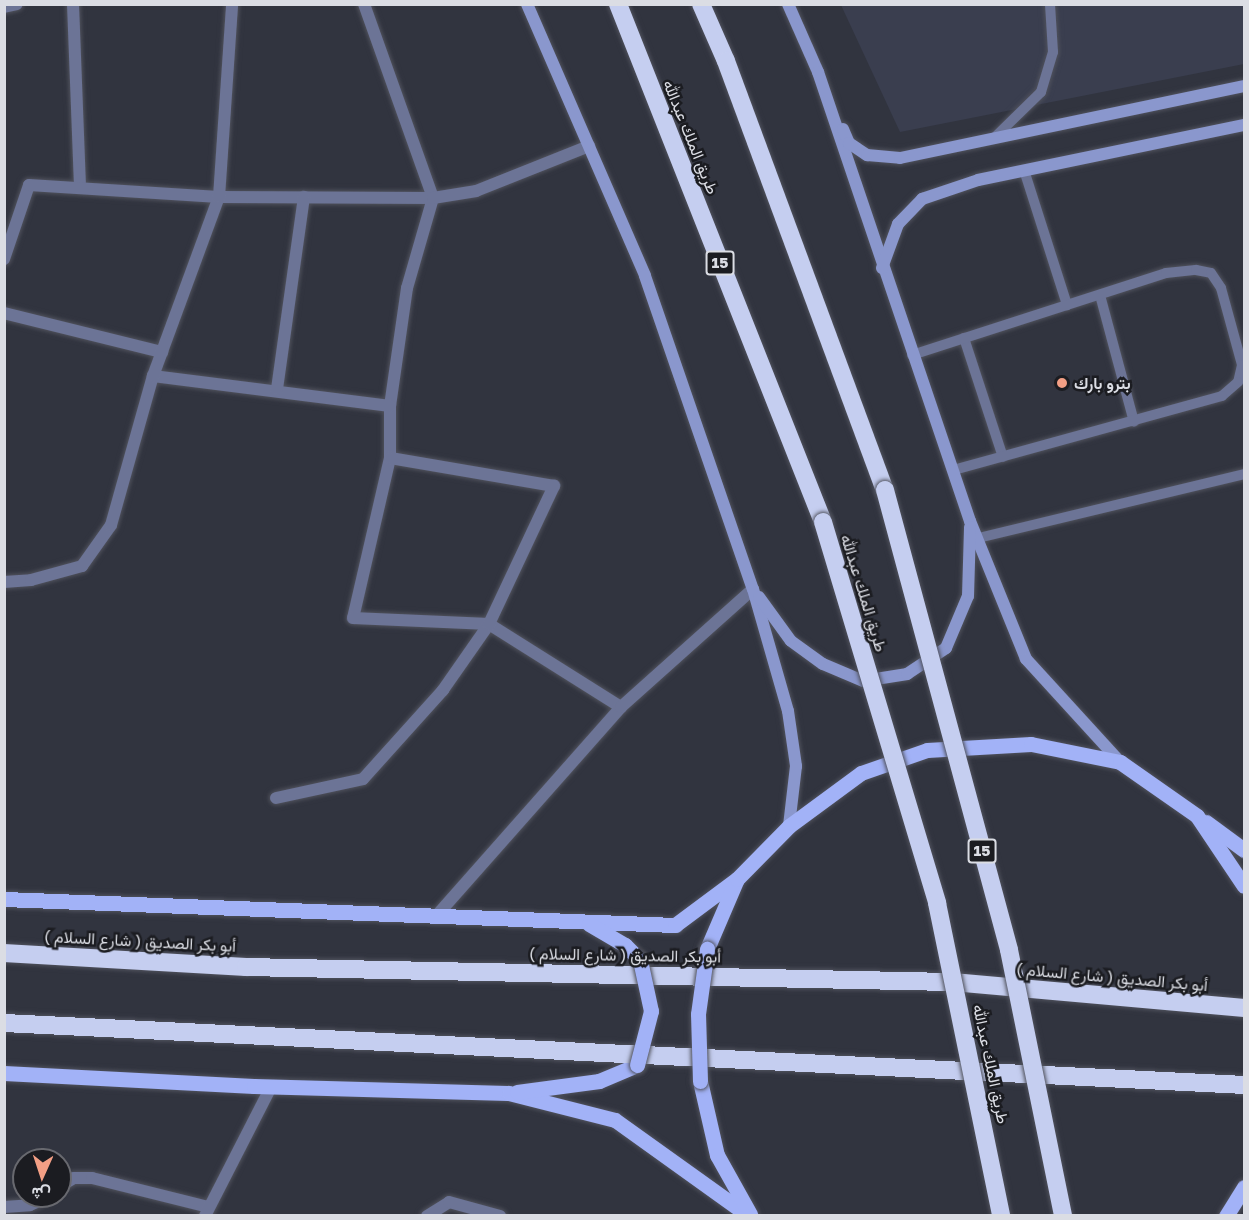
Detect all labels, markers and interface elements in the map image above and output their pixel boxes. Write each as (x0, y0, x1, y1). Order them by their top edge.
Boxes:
street label: طريق الملك عبدالله (659, 77, 723, 197)
road number: 15 (705, 251, 735, 275)
place label: بترو بارك (1074, 373, 1131, 393)
marker: بترو بارك (1055, 376, 1069, 390)
street label: طريق الملك عبدالله (837, 532, 891, 654)
road number: 15 (967, 839, 997, 863)
street label: ( شارع السلام ) أبو بكر الصديق (44, 926, 236, 956)
street label: ( شارع السلام ) أبو بكر الصديق (529, 944, 721, 966)
street label: ( شارع السلام ) أبو بكر الصديق (1016, 959, 1208, 995)
street label: طريق الملك عبدالله (969, 1003, 1013, 1125)
north arrow (12, 1148, 72, 1208)
text: ش (31, 1183, 51, 1204)

